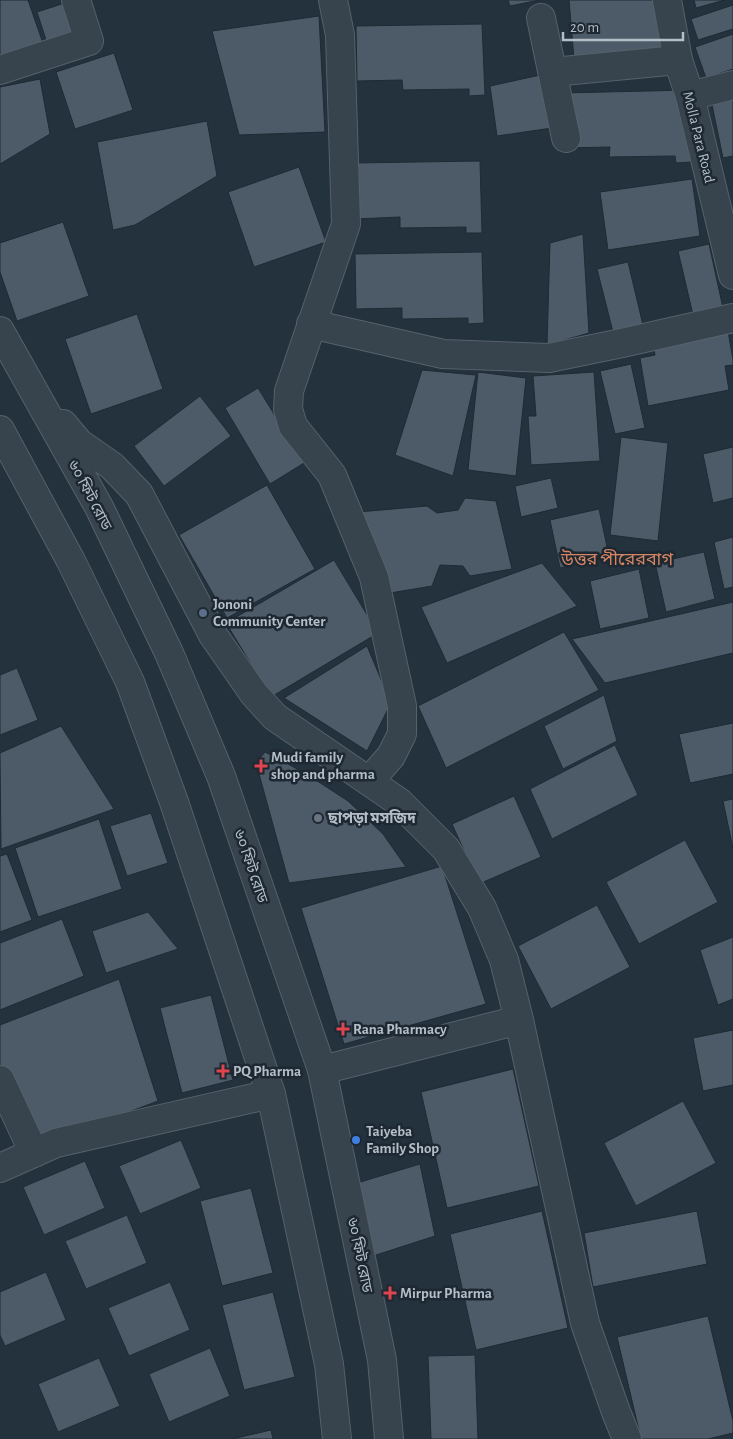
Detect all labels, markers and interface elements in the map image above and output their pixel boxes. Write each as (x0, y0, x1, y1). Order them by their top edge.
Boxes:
scale bar (563, 10, 683, 42)
text: 20 m (570, 20, 599, 35)
street label: Molla Para Road (680, 90, 717, 185)
street label: ৬০ ফিট রোড (65, 457, 115, 533)
district label: উত্তর পীরেরবাগ (560, 549, 673, 569)
place label: Jononi Community Center (213, 597, 326, 629)
marker: Jononi Community Center (197, 607, 209, 619)
place label: Mudi family shop and pharma (271, 750, 375, 782)
marker: Mudi family shop and pharma (255, 760, 267, 772)
place label: ছাপড়া মসজিদ (327, 809, 416, 826)
marker: ছাপড়া মসজিদ (312, 812, 324, 824)
street label: ৬০ ফিট রোড (231, 827, 271, 905)
place label: Rana Pharmacy (353, 1022, 447, 1037)
marker: Rana Pharmacy (337, 1023, 349, 1035)
place label: PQ Pharma (233, 1064, 301, 1079)
marker: PQ Pharma (217, 1065, 229, 1077)
place label: Taiyeba Family Shop (366, 1124, 439, 1156)
marker: Taiyeba Family Shop (350, 1134, 362, 1146)
street label: ৬০ ফিট রোড (344, 1216, 376, 1294)
place label: Mirpur Pharma (400, 1286, 492, 1301)
marker: Mirpur Pharma (384, 1287, 396, 1299)

